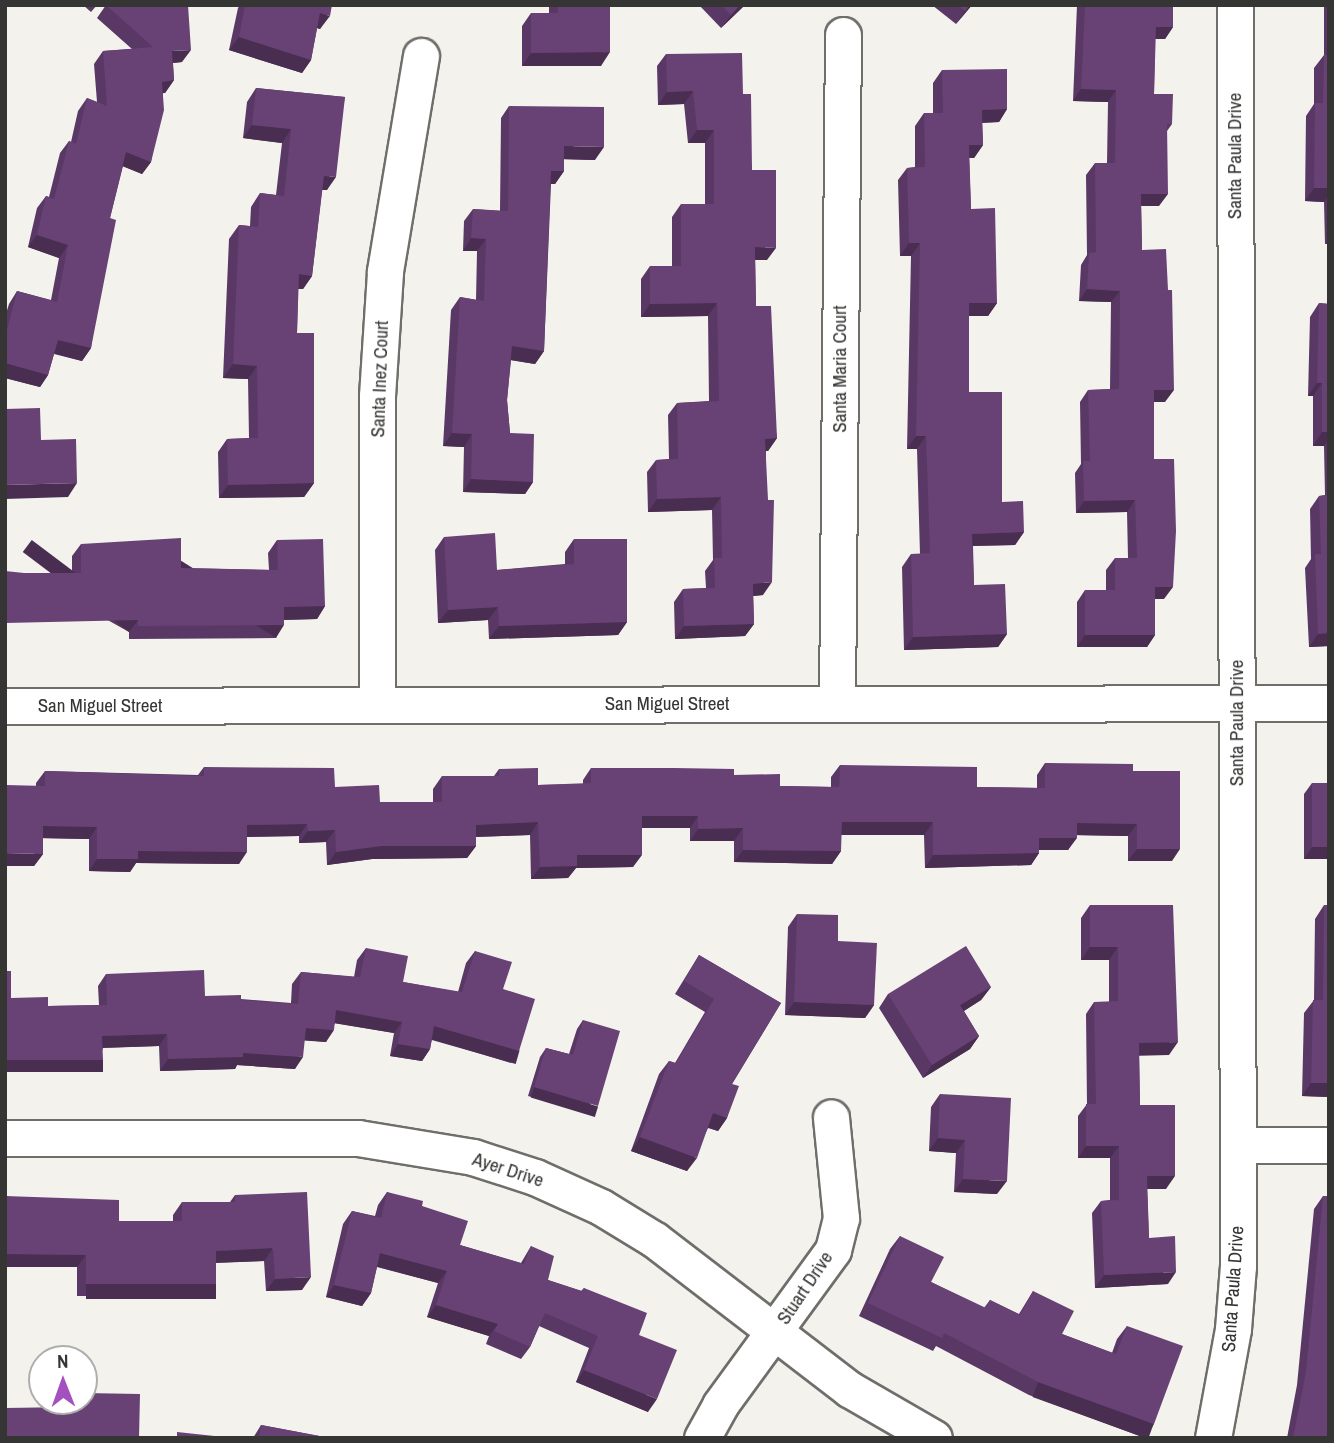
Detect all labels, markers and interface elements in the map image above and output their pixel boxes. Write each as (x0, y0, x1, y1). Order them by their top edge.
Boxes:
street label: Santa Paula Drive (1224, 93, 1246, 219)
street label: Santa Maria Court (829, 305, 851, 433)
street label: Santa Inez Court (367, 320, 393, 438)
street label: Santa Paula Drive (1226, 660, 1248, 786)
street label: San Miguel Street (605, 693, 729, 715)
street label: San Miguel Street (38, 695, 162, 717)
street label: Ayer Drive (470, 1148, 546, 1192)
street label: Santa Paula Drive (1217, 1225, 1249, 1353)
street label: Stuart Drive (772, 1247, 838, 1329)
north arrow (28, 1345, 98, 1415)
text: N (57, 1348, 69, 1374)

